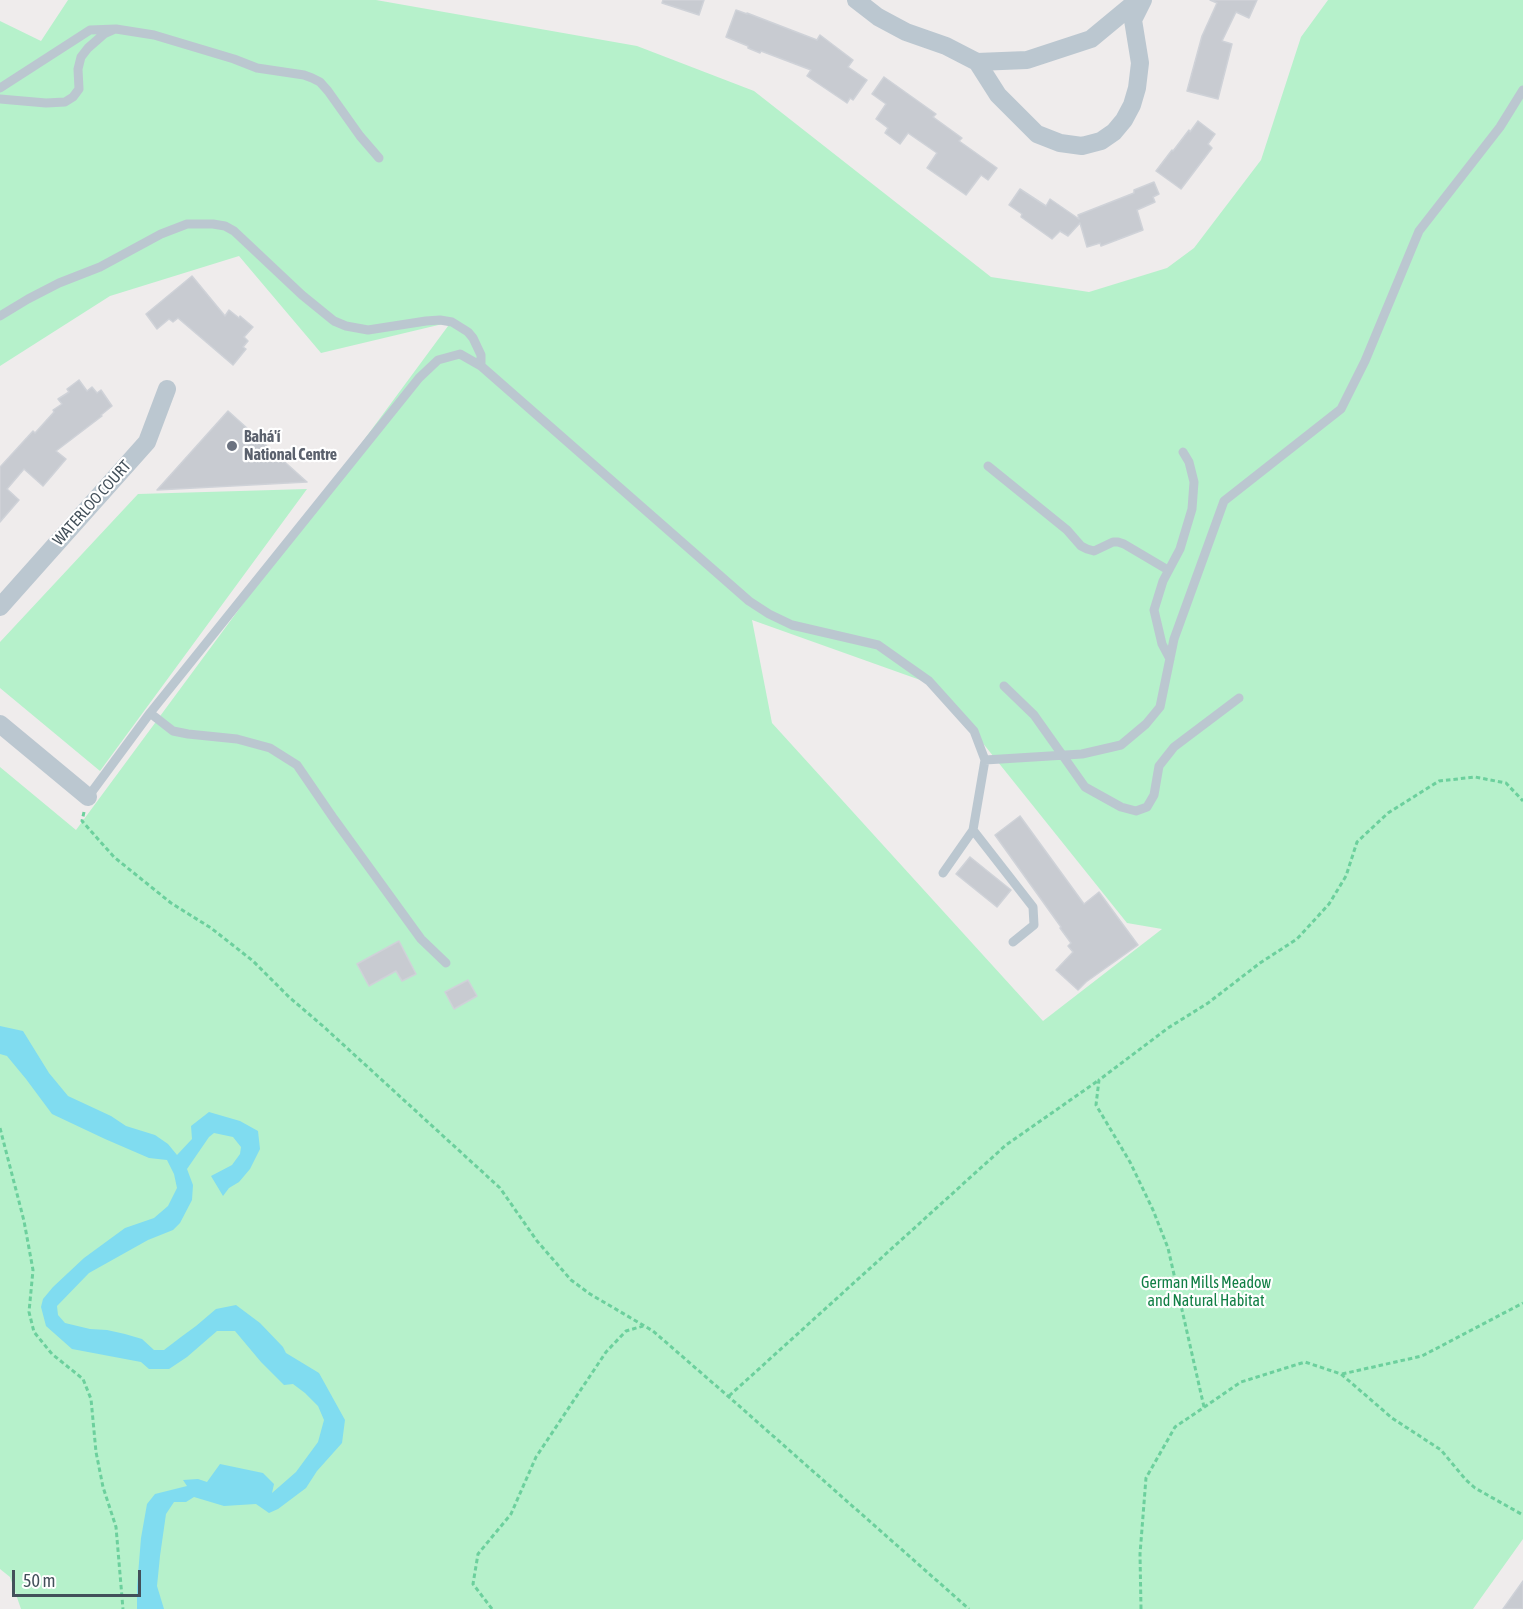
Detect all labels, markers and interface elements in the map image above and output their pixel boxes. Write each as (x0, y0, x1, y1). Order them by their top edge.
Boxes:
place label: Bahá'í National Centre (244, 427, 337, 465)
marker: Bahá'í National Centre (225, 439, 239, 453)
street label: WATERLOO COURT (49, 457, 135, 549)
park label: German Mills Meadow and Natural Habitat (1141, 1273, 1271, 1311)
scale bar (15, 1558, 144, 1596)
text: 50 m (23, 1570, 55, 1591)

